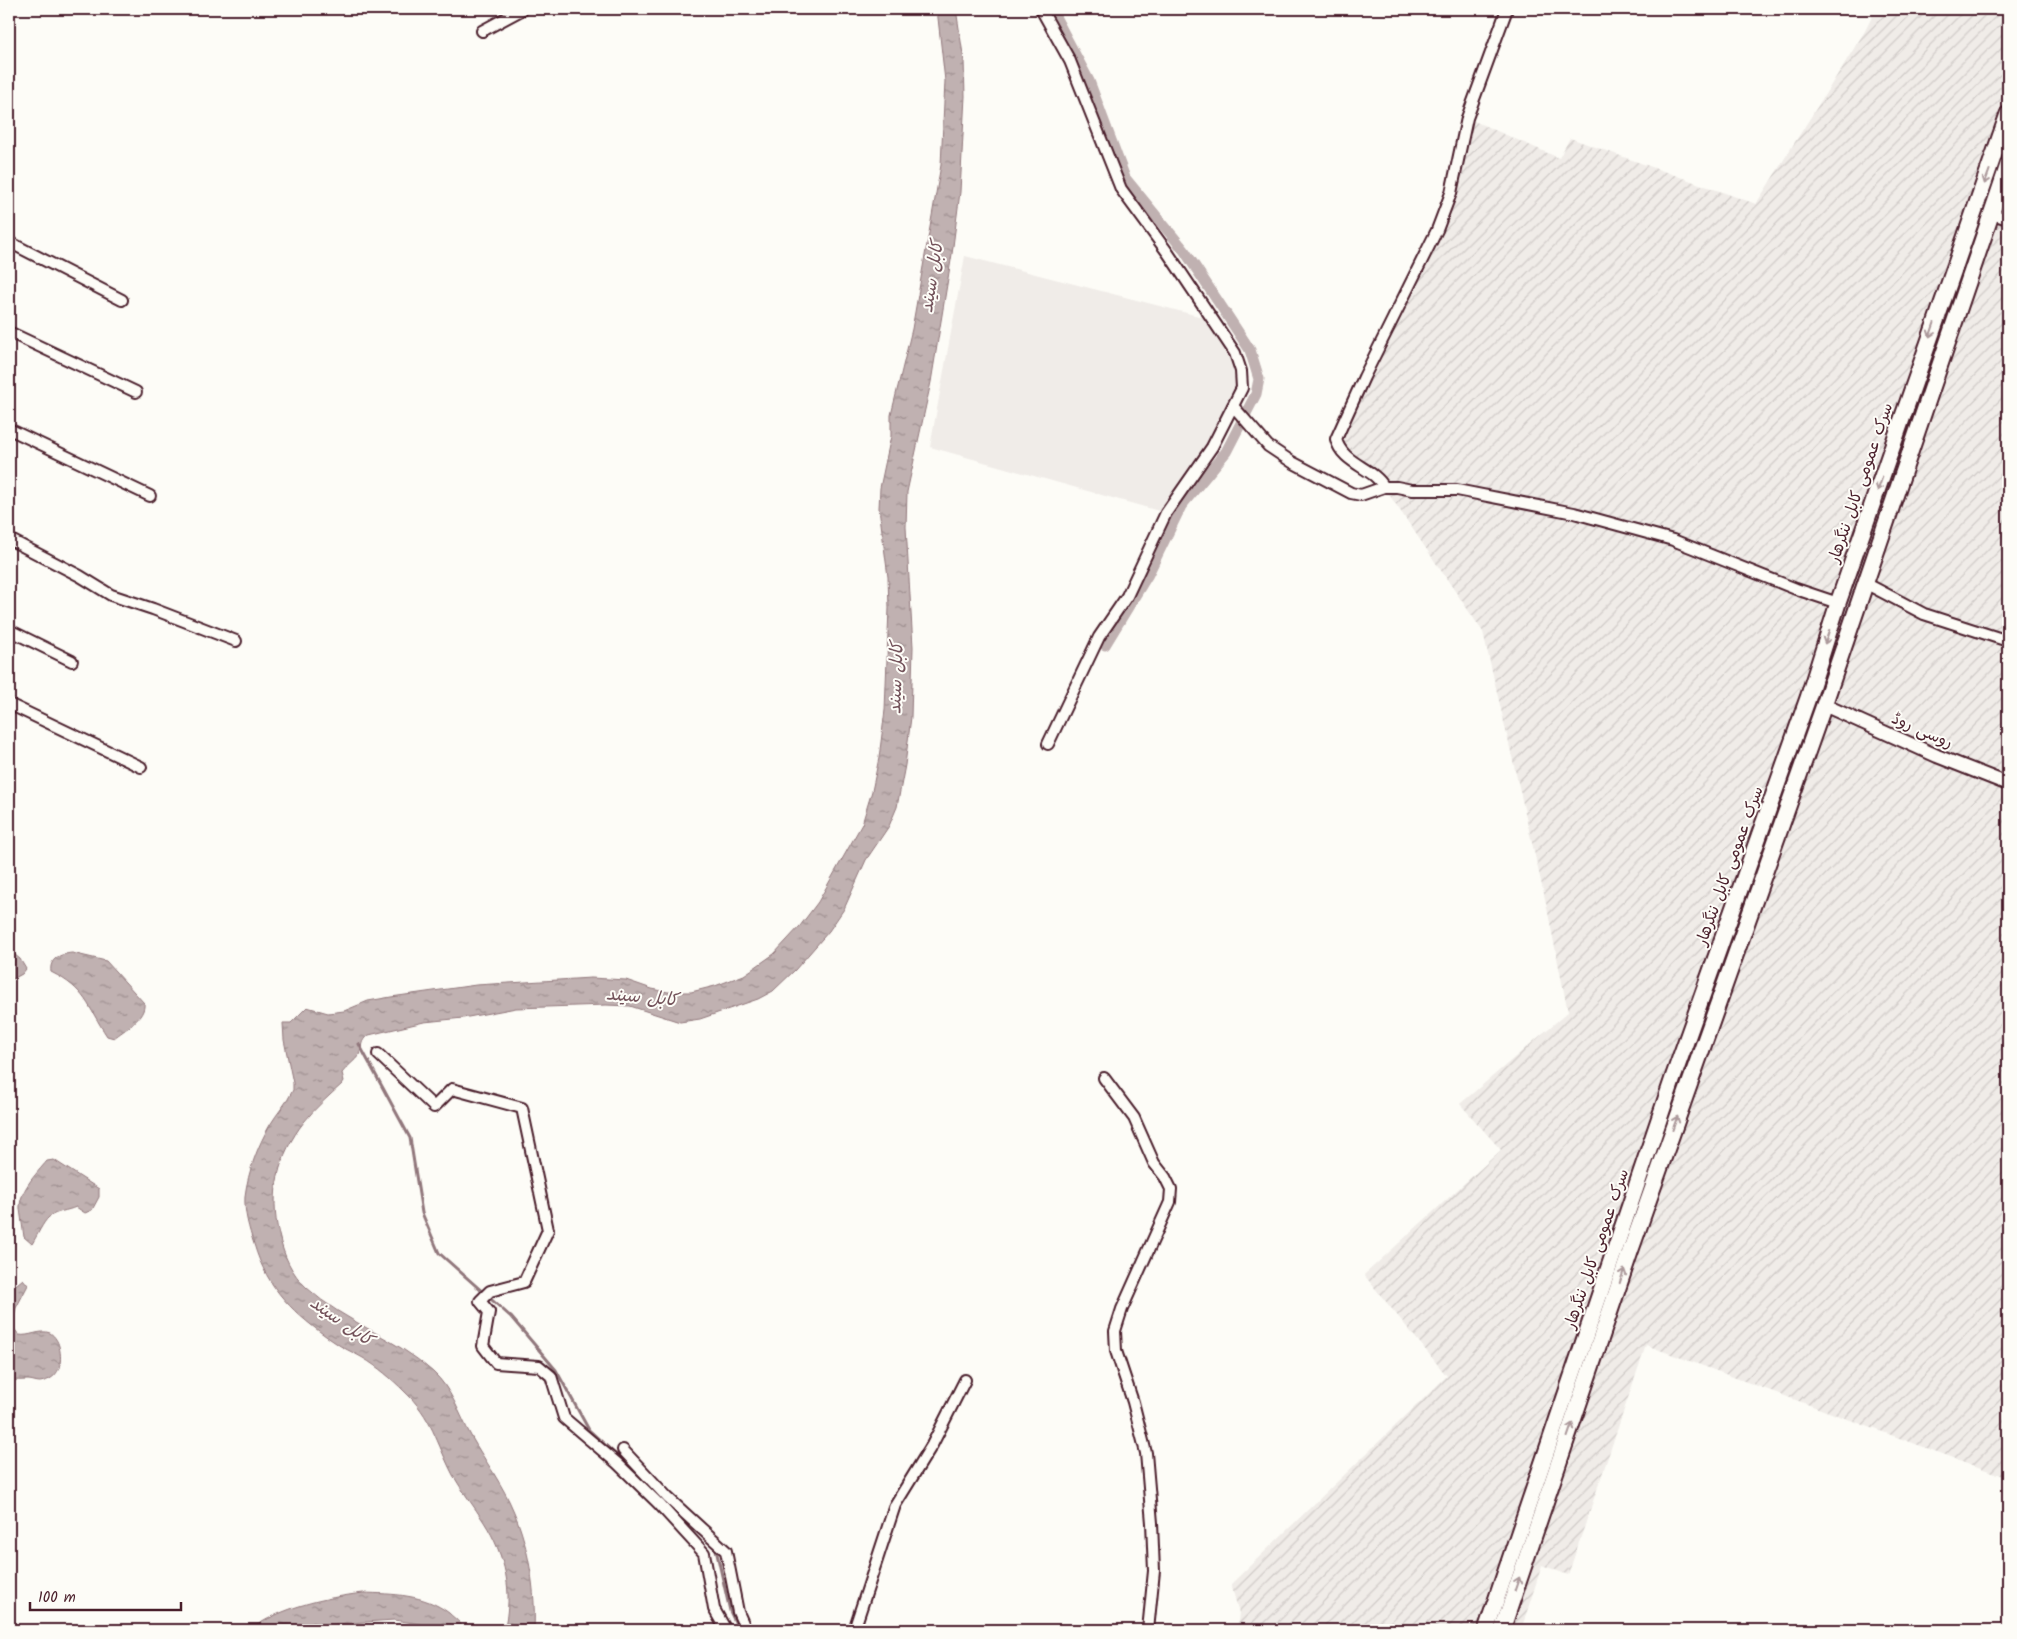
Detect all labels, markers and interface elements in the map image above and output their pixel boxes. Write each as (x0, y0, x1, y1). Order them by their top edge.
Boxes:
one-way arrow (1981, 168, 1991, 184)
water label: کابل سيند (913, 236, 953, 315)
one-way arrow (1927, 322, 1937, 338)
street label: سرک عمومی کابل ننگرهار (1822, 400, 1900, 567)
one-way arrow (1874, 475, 1884, 491)
one-way arrow (1822, 629, 1832, 645)
water label: کابل سيند (881, 638, 913, 714)
street label: روسی روڈ (1887, 706, 1957, 756)
street label: سرک عمومی کابل ننگرهار (1689, 783, 1770, 950)
water label: کابل سيند (605, 980, 682, 1016)
one-way arrow (1671, 1116, 1680, 1131)
street label: سرک عمومی کابل ننگرهار (1558, 1166, 1636, 1333)
one-way arrow (1617, 1269, 1627, 1285)
water label: کابل سيند (303, 1289, 381, 1356)
one-way arrow (1566, 1423, 1575, 1439)
one-way arrow (1513, 1576, 1523, 1592)
scale bar (30, 1579, 181, 1611)
text: 100 m (38, 1586, 76, 1610)

